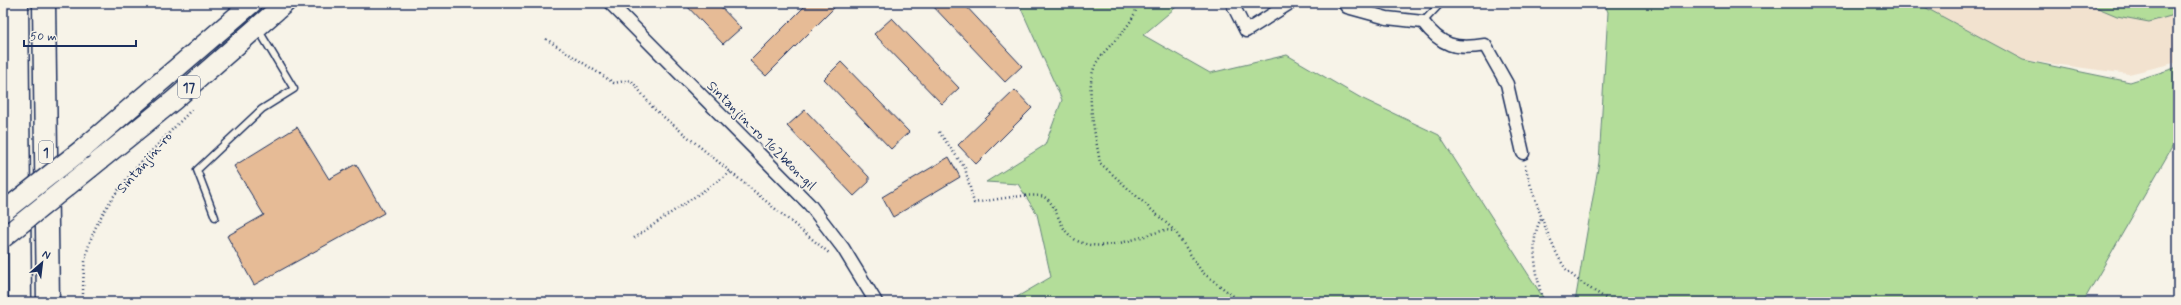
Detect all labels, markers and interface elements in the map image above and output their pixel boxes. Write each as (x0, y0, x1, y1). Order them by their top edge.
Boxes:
scale bar (24, 22, 136, 48)
text: 50 m (30, 29, 57, 45)
road number: 17 (178, 76, 200, 98)
street label: Sintanjin-ro 162beon-gil (703, 77, 820, 194)
street label: Sintanjin-ro (113, 128, 176, 197)
road number: 1 (39, 141, 53, 163)
north arrow (22, 243, 62, 283)
text: N (40, 247, 53, 263)

